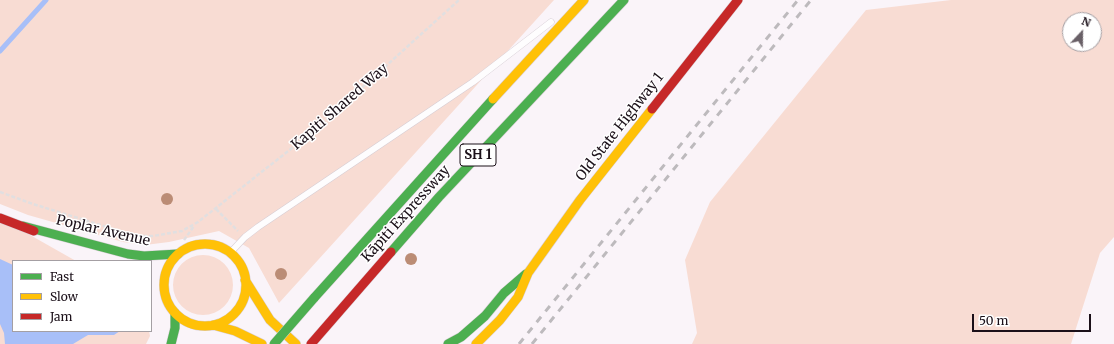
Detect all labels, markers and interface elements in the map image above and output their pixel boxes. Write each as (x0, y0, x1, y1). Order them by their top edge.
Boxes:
north arrow (1062, 12, 1102, 52)
text: N (1079, 14, 1093, 30)
street label: Kapiti Shared Way (288, 60, 392, 154)
street label: Old State Highway 1 (573, 70, 667, 184)
road number: SH 1 (460, 144, 496, 166)
street label: Kāpiti Expressway (358, 162, 454, 266)
street label: Poplar Avenue (54, 212, 152, 250)
legend (12, 260, 152, 332)
text: Fast (50, 269, 74, 284)
text: Slow (50, 289, 78, 304)
scale bar (974, 306, 1093, 332)
text: Jam (50, 309, 72, 324)
text: 50 m (979, 313, 1008, 328)

